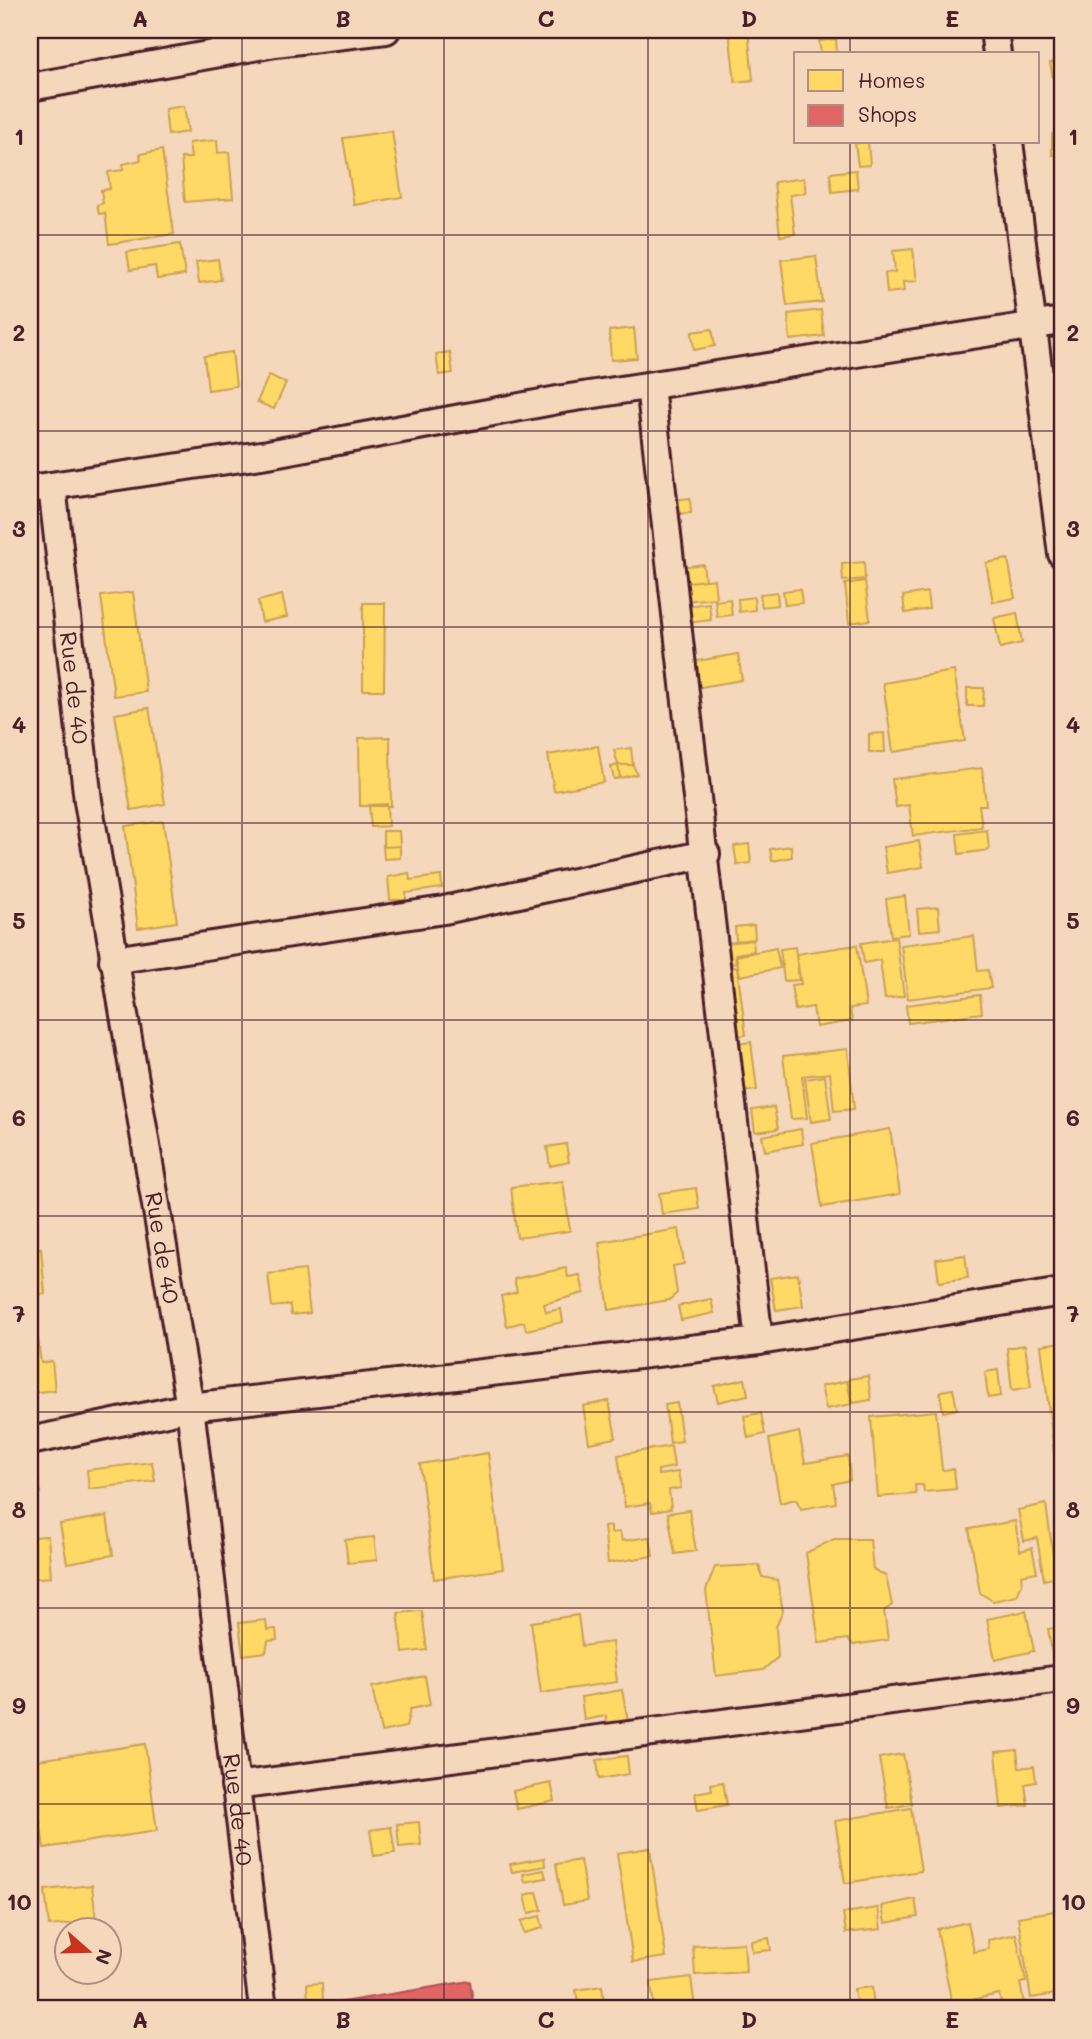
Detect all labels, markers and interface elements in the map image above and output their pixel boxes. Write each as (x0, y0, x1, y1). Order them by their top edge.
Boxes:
text: A (132, 3, 148, 33)
text: B (335, 3, 351, 33)
text: C (537, 3, 555, 33)
text: D (741, 3, 757, 33)
text: E (945, 3, 959, 33)
legend (794, 52, 1040, 144)
text: Homes (858, 66, 925, 93)
text: Shops (858, 100, 917, 127)
text: 1 (14, 121, 24, 151)
text: 1 (1068, 121, 1078, 151)
text: 2 (13, 317, 25, 347)
text: 2 (1067, 317, 1079, 347)
text: 3 (12, 513, 26, 543)
text: 3 (1066, 513, 1080, 543)
street label: Rue de 40 (54, 630, 96, 745)
text: 4 (12, 709, 26, 739)
text: 4 (1066, 709, 1080, 739)
text: 5 (12, 905, 26, 935)
text: 5 (1066, 905, 1080, 935)
text: 6 (12, 1102, 26, 1132)
text: 6 (1066, 1102, 1080, 1132)
street label: Rue de 40 (139, 1190, 187, 1306)
text: 7 (13, 1298, 26, 1328)
text: 7 (1067, 1298, 1080, 1328)
text: 8 (12, 1494, 26, 1524)
text: 8 (1066, 1494, 1080, 1524)
text: 9 (12, 1690, 26, 1720)
text: 9 (1066, 1690, 1080, 1720)
street label: Rue de 40 (217, 1752, 260, 1867)
text: 10 (7, 1886, 32, 1916)
text: 10 (1061, 1886, 1086, 1916)
north arrow (52, 1916, 122, 1986)
text: N (90, 1946, 119, 1968)
text: A (132, 2004, 148, 2034)
text: B (335, 2004, 351, 2034)
text: C (537, 2004, 555, 2034)
text: D (741, 2004, 757, 2034)
text: E (945, 2004, 959, 2034)

